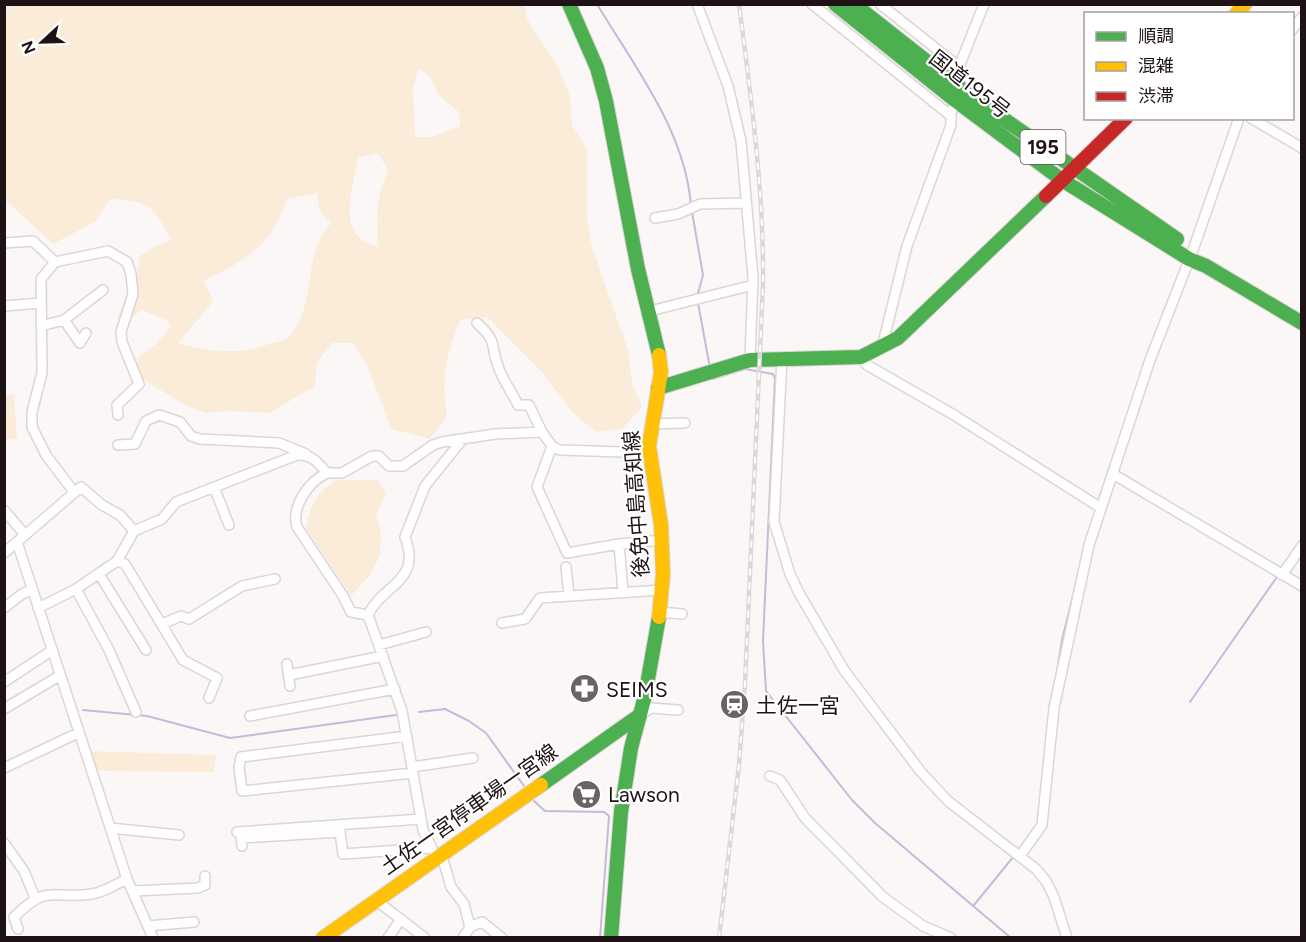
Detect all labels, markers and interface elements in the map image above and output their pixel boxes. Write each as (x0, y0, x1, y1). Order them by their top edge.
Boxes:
north arrow (12, 12, 72, 72)
legend (1084, 12, 1294, 120)
text: 順調 (1138, 25, 1174, 47)
text: N (17, 38, 40, 57)
street label: 国道195号 (925, 45, 1015, 123)
text: 混雑 (1138, 55, 1174, 77)
text: 渋滞 (1138, 85, 1174, 107)
road number: 195 (1020, 130, 1066, 164)
street label: 後免中島高知線 (618, 430, 654, 578)
pharmacy icon: SEIMS (569, 673, 601, 705)
place label: SEIMS (606, 677, 668, 702)
station icon: 土佐一宮 (719, 689, 751, 721)
place label: 土佐一宮 (756, 693, 840, 718)
street label: 土佐一宮停車場一宮線 (376, 739, 562, 879)
supermarket icon: Lawson (571, 778, 603, 810)
place label: Lawson (608, 782, 680, 807)

